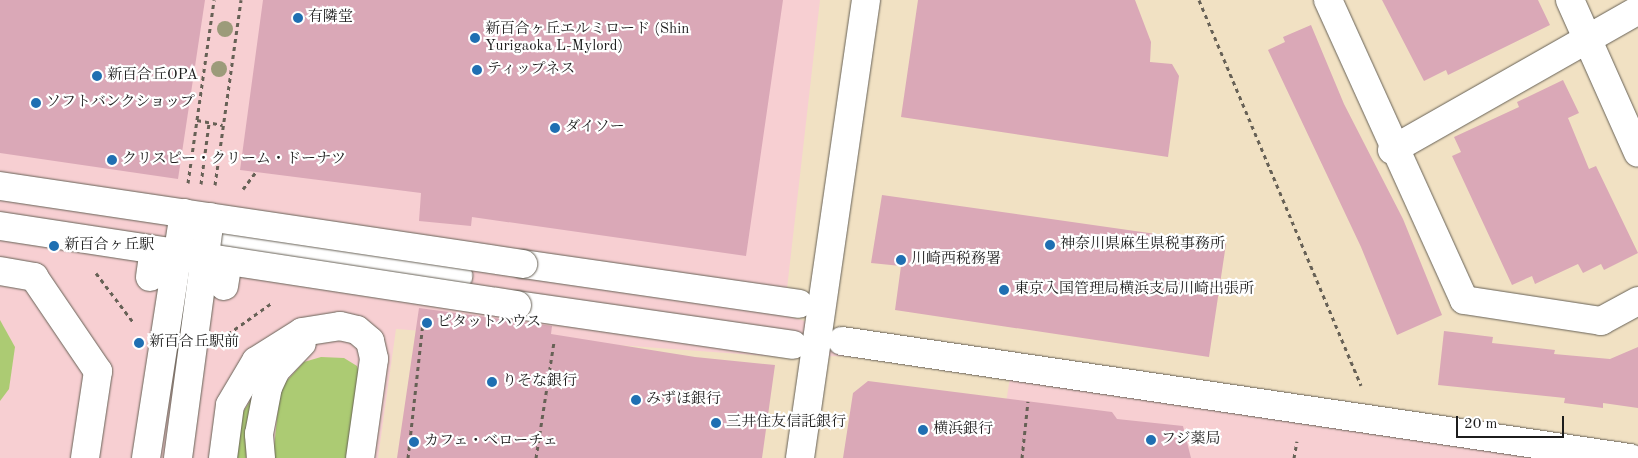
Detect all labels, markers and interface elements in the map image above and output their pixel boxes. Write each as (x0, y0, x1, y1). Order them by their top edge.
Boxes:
place label: 有隣堂 (308, 9, 353, 27)
marker: 有隣堂 (292, 12, 304, 24)
place label: 新百合ヶ丘エルミロード (Shin Yurigaoka L-Mylord) (485, 20, 689, 55)
marker: 新百合ヶ丘エルミロード (Shin Yurigaoka L-Mylord) (469, 32, 481, 44)
place label: ティップネス (487, 61, 577, 79)
marker: ティップネス (471, 64, 483, 76)
place label: 新百合丘OPA (107, 67, 198, 85)
marker: 新百合丘OPA (91, 70, 103, 82)
place label: ソフトバンクショップ (46, 94, 196, 112)
marker: ソフトバンクショップ (30, 97, 42, 109)
place label: ダイソー (565, 119, 625, 137)
marker: ダイソー (549, 122, 561, 134)
place label: クリスピー・クリーム・ドーナツ (122, 151, 346, 169)
marker: クリスピー・クリーム・ドーナツ (106, 154, 118, 166)
place label: 神奈川県麻生県税事務所 (1060, 236, 1225, 254)
place label: 新百合ヶ丘駅 (64, 237, 154, 255)
marker: 神奈川県麻生県税事務所 (1044, 239, 1056, 251)
marker: 新百合ヶ丘駅 (48, 240, 60, 252)
place label: 川崎西税務署 (911, 251, 1001, 269)
marker: 川崎西税務署 (895, 254, 907, 266)
place label: 東京入国管理局横浜支局川崎出張所 (1014, 281, 1254, 299)
marker: 東京入国管理局横浜支局川崎出張所 (998, 284, 1010, 296)
place label: ピタットハウス (437, 314, 542, 332)
marker: ピタットハウス (421, 317, 433, 329)
place label: 新百合丘駅前 (149, 334, 239, 352)
marker: 新百合丘駅前 (133, 337, 145, 349)
place label: りそな銀行 (502, 373, 577, 391)
marker: りそな銀行 (486, 376, 498, 388)
place label: みずほ銀行 (646, 391, 721, 409)
marker: みずほ銀行 (630, 394, 642, 406)
scale bar (1458, 406, 1566, 438)
place label: 三井住友信託銀行 (726, 414, 846, 432)
marker: 三井住友信託銀行 (710, 417, 722, 429)
text: 20 m (1464, 417, 1498, 432)
place label: 横浜銀行 (933, 421, 993, 439)
marker: 横浜銀行 (917, 424, 929, 436)
place label: フジ薬局 (1161, 431, 1221, 449)
place label: カフェ・ベローチェ (424, 433, 559, 451)
marker: フジ薬局 (1145, 434, 1157, 446)
marker: カフェ・ベローチェ (408, 436, 420, 448)

